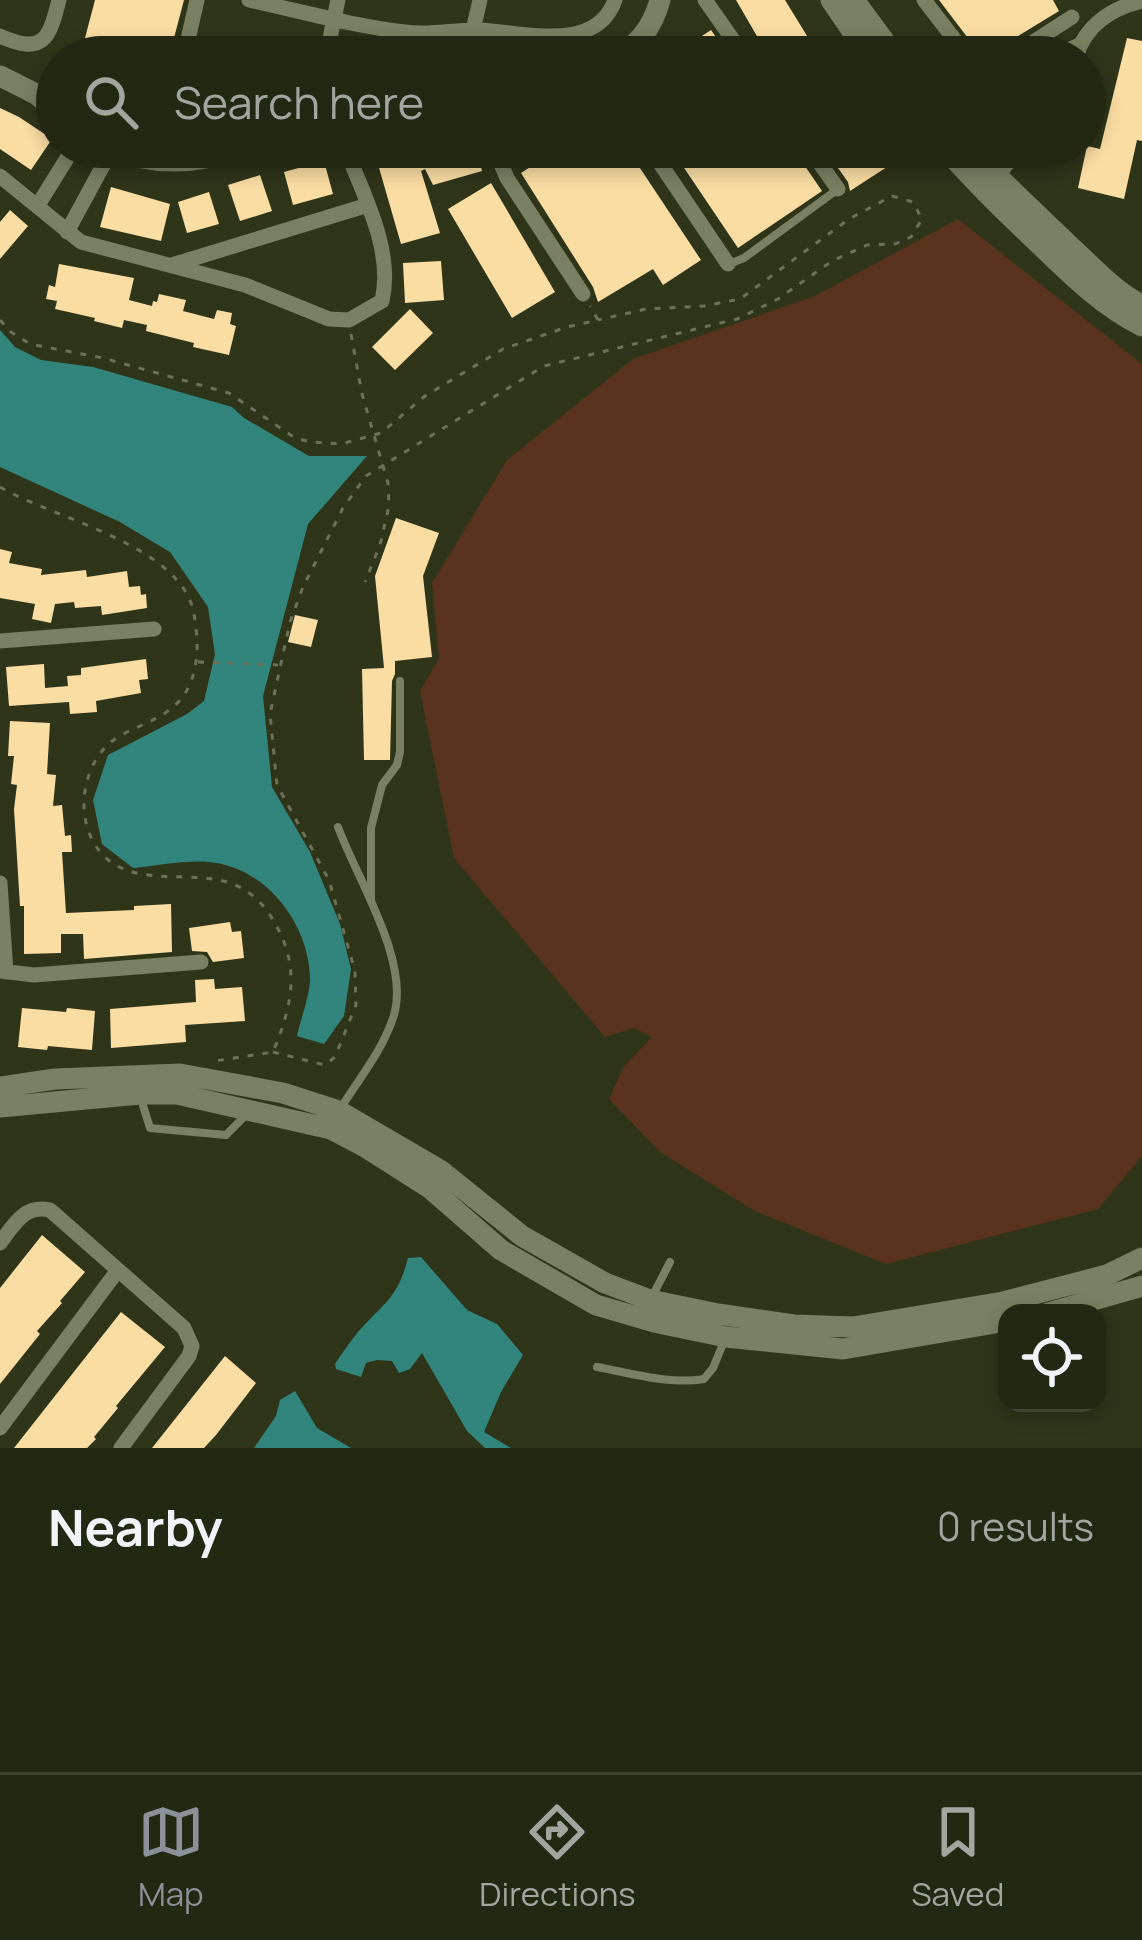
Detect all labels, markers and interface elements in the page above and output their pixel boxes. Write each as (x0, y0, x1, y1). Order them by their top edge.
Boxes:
search box (36, 36, 1106, 168)
icon: search (78, 69, 144, 135)
text: Search here (174, 71, 424, 133)
map controls (998, 1304, 1106, 1412)
button: locate (998, 1304, 1106, 1412)
text: Nearby (48, 1492, 223, 1561)
text: 0 results (937, 1499, 1094, 1553)
tab: Map (138, 1799, 204, 1916)
tab: Directions (479, 1799, 636, 1916)
tab: Saved (911, 1799, 1004, 1916)

